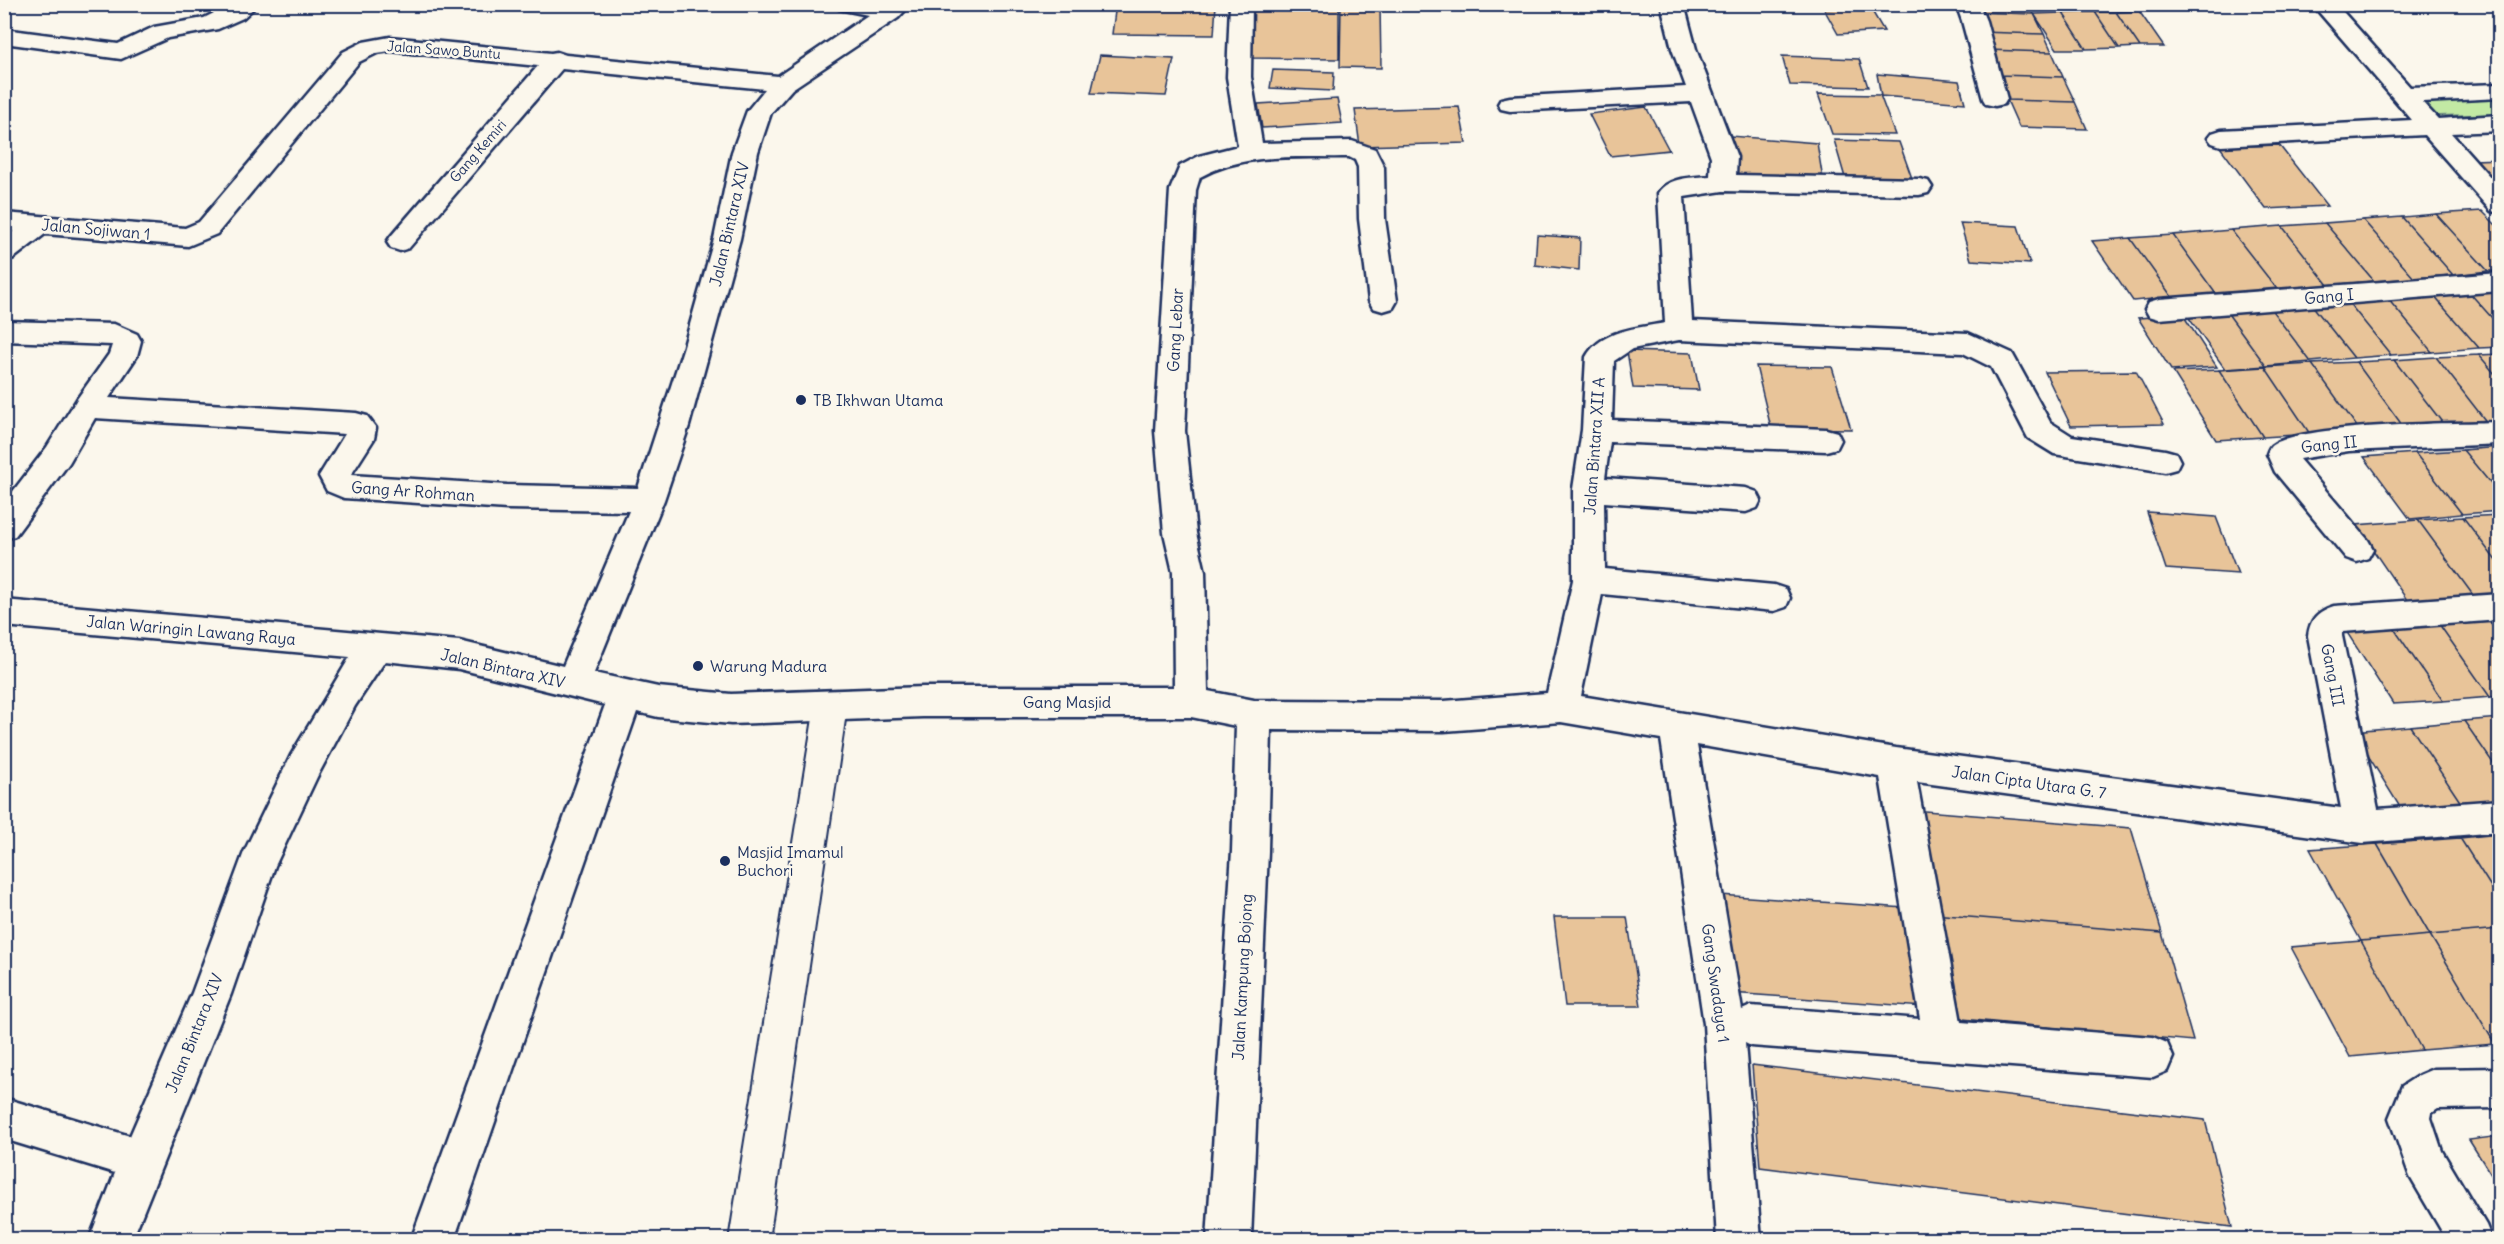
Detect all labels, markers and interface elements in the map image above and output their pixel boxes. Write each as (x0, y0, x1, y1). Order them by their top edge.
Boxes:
street label: Jalan Sawo Buntu (387, 37, 501, 63)
street label: Gang Kemiri (446, 116, 510, 186)
street label: Jalan Bintara XIV (705, 160, 753, 288)
street label: Jalan Sojiwan 1 (41, 214, 151, 244)
street label: Gang I (2303, 284, 2355, 308)
street label: Gang Lebar (1163, 287, 1187, 372)
street label: Jalan Bintara XII A (1579, 376, 1609, 516)
place label: TB Ikhwan Utama (813, 390, 943, 410)
marker: TB Ikhwan Utama (794, 393, 808, 407)
street label: Gang II (2300, 431, 2358, 457)
street label: Gang Ar Rohman (350, 477, 476, 505)
street label: Jalan Waringin Lawang Raya (86, 611, 296, 649)
street label: Gang III (2317, 642, 2349, 708)
street label: Jalan Bintara XIV (439, 644, 567, 692)
place label: Warung Madura (710, 656, 827, 676)
marker: Warung Madura (691, 659, 705, 673)
street label: Gang Masjid (1023, 692, 1111, 712)
street label: Jalan Cipta Utara G. 7 (1950, 761, 2108, 803)
place label: Masjid Imamul Buchori (737, 842, 844, 880)
marker: Masjid Imamul Buchori (718, 854, 732, 868)
street label: Jalan Kampung Bojong (1228, 893, 1256, 1061)
street label: Gang Swadaya 1 (1698, 922, 1734, 1044)
street label: Jalan Bintara XIV (161, 970, 227, 1096)

